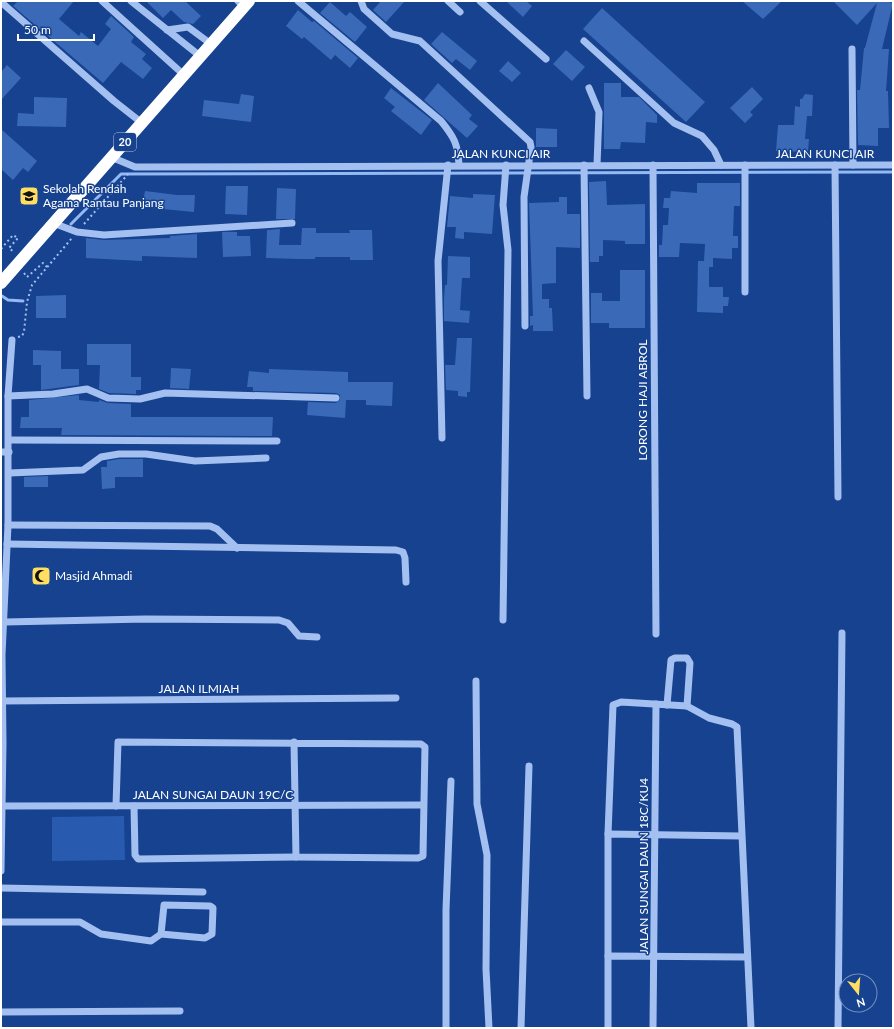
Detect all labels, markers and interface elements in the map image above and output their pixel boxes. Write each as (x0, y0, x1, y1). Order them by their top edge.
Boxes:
scale bar (18, 16, 94, 42)
text: 50 m (24, 22, 51, 37)
road number: 20 (114, 133, 136, 151)
street label: JALAN KUNCI AIR (452, 146, 551, 161)
street label: JALAN KUNCI AIR (776, 146, 875, 161)
place label: Sekolah Rendah Agama Rantau Panjang (43, 181, 164, 210)
school or university icon: Sekolah Rendah Agama Rantau Panjang (18, 185, 40, 207)
street label: LORONG HAJI ABROL (635, 340, 650, 460)
mosque icon: Masjid Ahmadi (30, 565, 52, 587)
place label: Masjid Ahmadi (55, 568, 133, 583)
street label: JALAN ILMIAH (159, 681, 239, 696)
street label: JALAN SUNGAI DAUN 18C/KU4 (636, 778, 651, 954)
street label: JALAN SUNGAI DAUN 19C/C (133, 787, 293, 802)
north arrow (838, 973, 878, 1013)
text: N (855, 996, 867, 1010)

